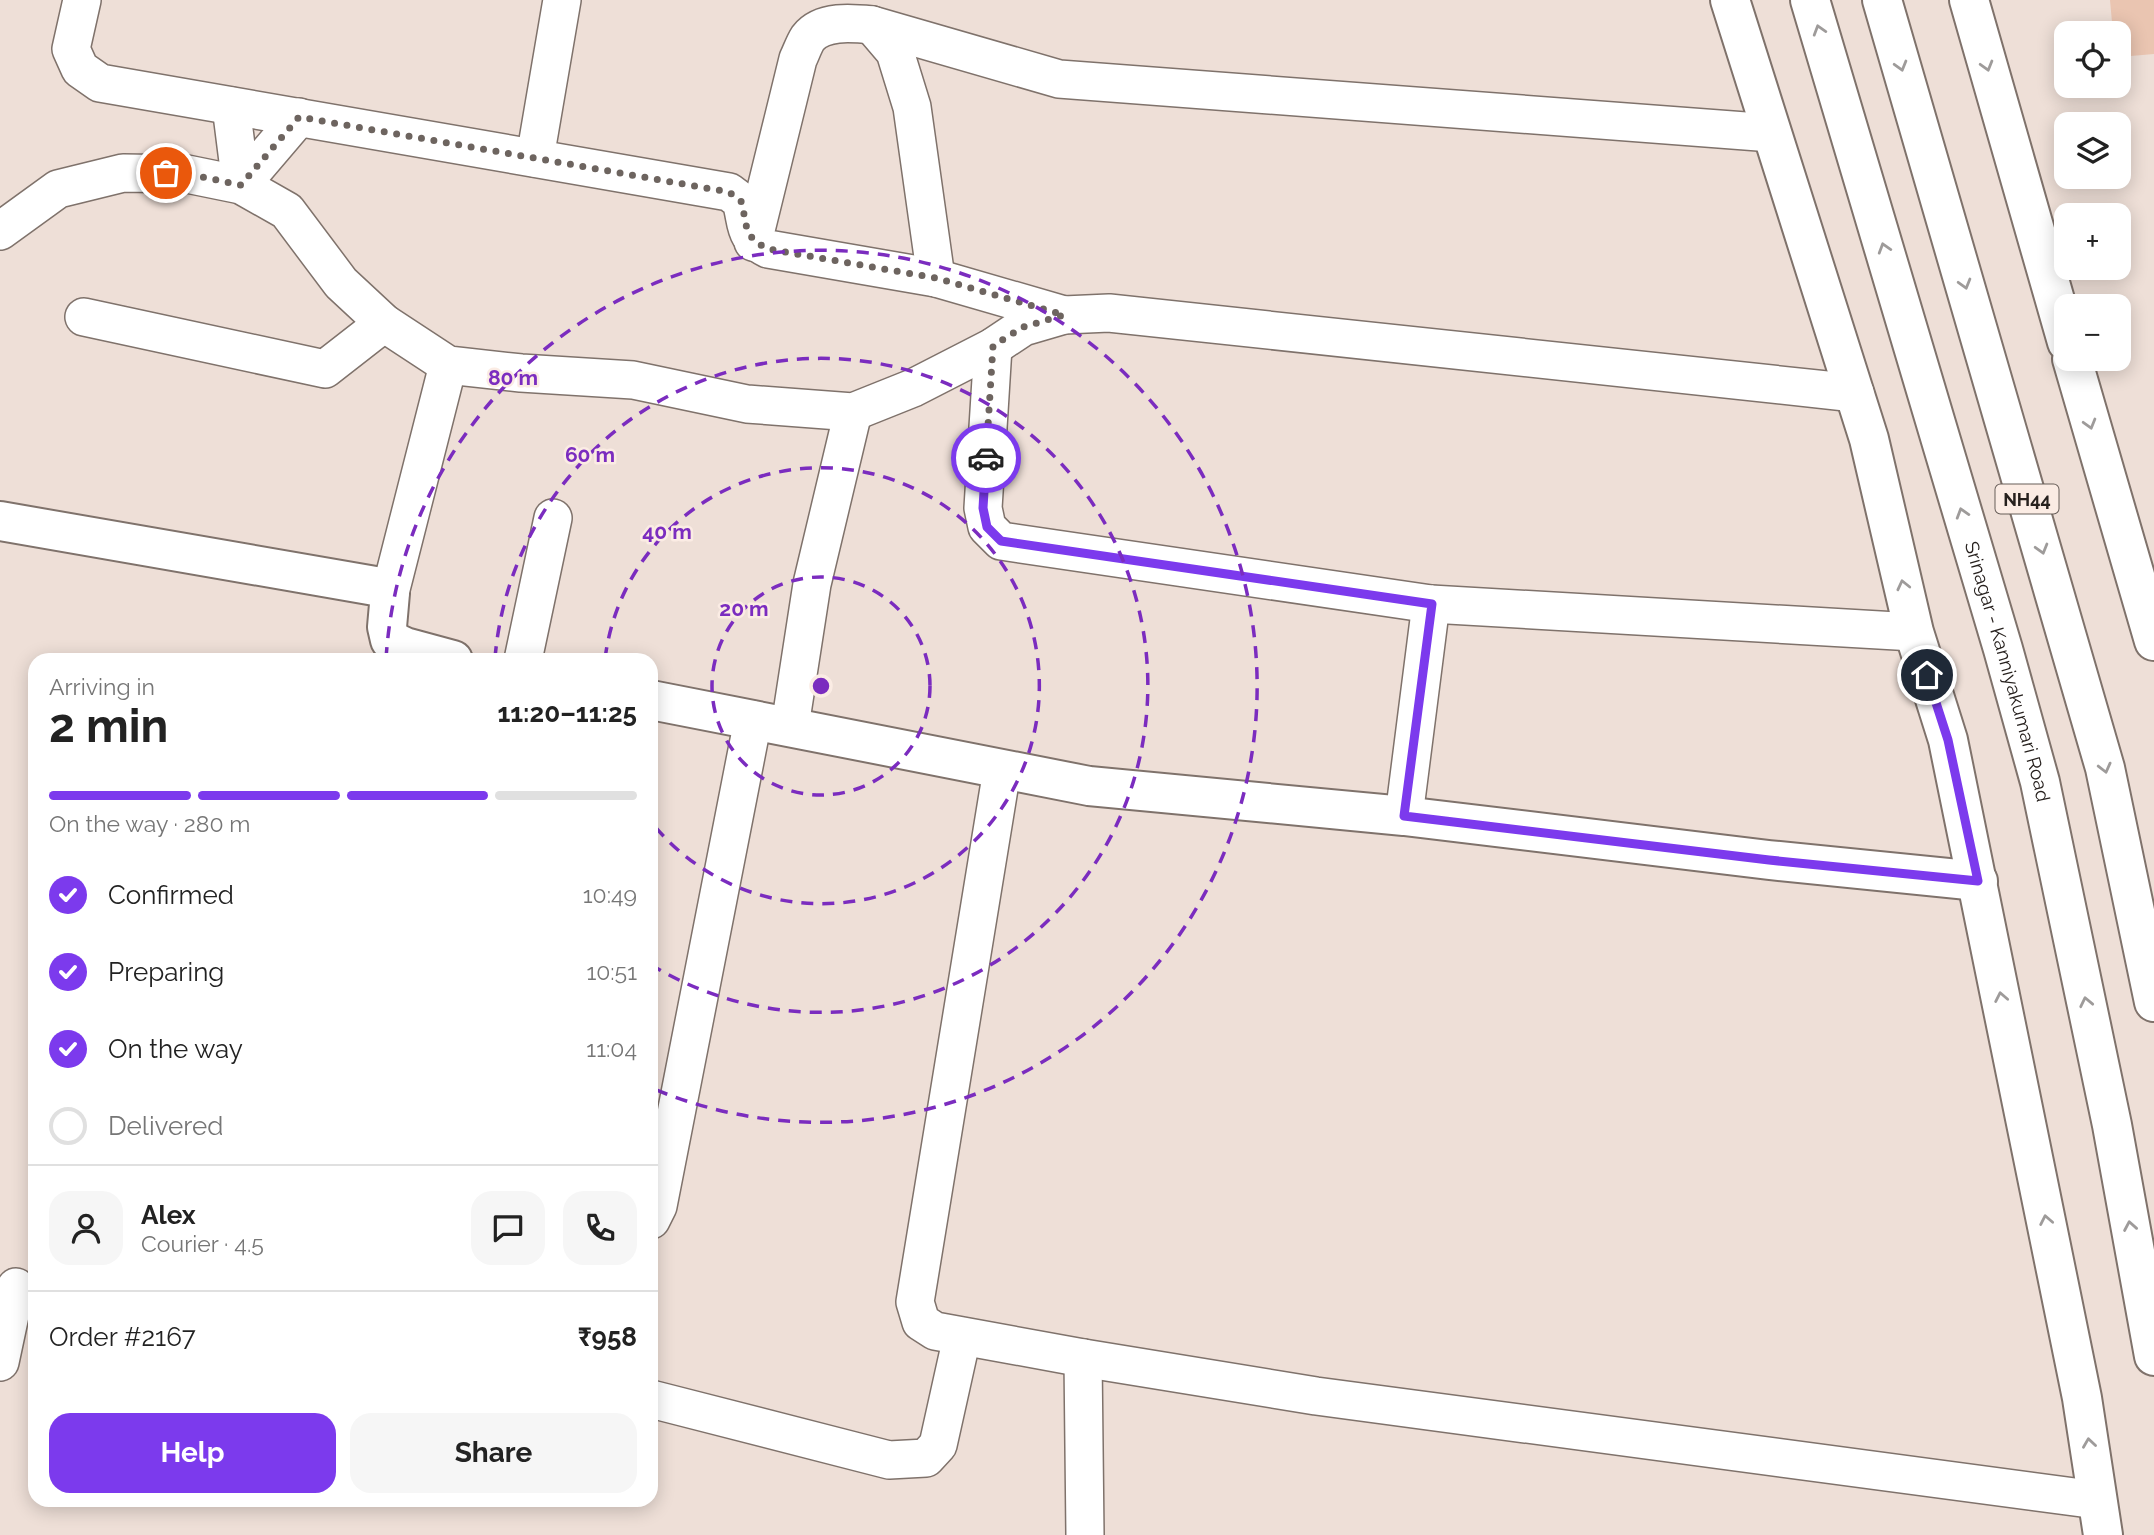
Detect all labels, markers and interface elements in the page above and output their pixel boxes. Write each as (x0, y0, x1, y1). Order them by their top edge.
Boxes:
map controls (2054, 21, 2131, 371)
button: locate (2054, 21, 2131, 98)
one-way arrow (1813, 24, 1828, 36)
one-way arrow (1892, 59, 1907, 71)
one-way arrow (1979, 59, 1994, 71)
button: layers (2054, 112, 2131, 189)
pin (136, 143, 196, 203)
icon: bag (147, 154, 185, 192)
button: + (2054, 203, 2131, 280)
one-way arrow (1878, 242, 1893, 254)
one-way arrow (1956, 278, 1971, 290)
button: − (2054, 294, 2131, 371)
text: 80 m (488, 365, 538, 390)
one-way arrow (2082, 418, 2097, 430)
courier (951, 423, 1021, 493)
icon: car (967, 439, 1005, 477)
text: 60 m (565, 442, 615, 467)
road number: NH44 (1996, 485, 2058, 514)
one-way arrow (1956, 507, 1971, 519)
text: 40 m (642, 519, 692, 544)
street label: Srinagar - Kanniyakumari Road (1961, 539, 2055, 804)
one-way arrow (2033, 543, 2048, 555)
one-way arrow (1897, 580, 1911, 592)
text: 20 m (719, 596, 769, 621)
pin (1897, 645, 1957, 705)
icon: home (1908, 656, 1946, 694)
text: Arriving in (49, 673, 155, 700)
centre of rings (809, 674, 833, 698)
text: 11:20–11:25 (497, 698, 637, 728)
text: 2 min (49, 699, 168, 753)
one-way arrow (2097, 762, 2111, 774)
text: On the way · 280 m (49, 810, 251, 837)
icon: check (49, 876, 87, 914)
text: Confirmed (108, 880, 234, 910)
text: 10:49 (583, 881, 637, 908)
icon: check (49, 953, 87, 991)
text: Preparing (108, 957, 224, 987)
text: 10:51 (586, 958, 637, 985)
one-way arrow (1995, 991, 2010, 1003)
one-way arrow (2080, 996, 2095, 1008)
icon: check (49, 1030, 87, 1068)
text: On the way (108, 1034, 243, 1064)
text: 11:04 (586, 1035, 637, 1062)
text: Delivered (108, 1111, 223, 1141)
button: person (49, 1191, 123, 1265)
button: chat (471, 1191, 545, 1265)
button: phone (563, 1191, 637, 1265)
text: Alex (141, 1200, 196, 1230)
one-way arrow (2040, 1214, 2055, 1226)
one-way arrow (2123, 1220, 2138, 1231)
text: Courier · 4.5 (141, 1230, 264, 1257)
text: Order #2167 (49, 1322, 196, 1352)
text: ₹958 (578, 1322, 637, 1352)
button: Help (49, 1413, 336, 1493)
button: Share (350, 1413, 637, 1493)
one-way arrow (2082, 1437, 2097, 1449)

